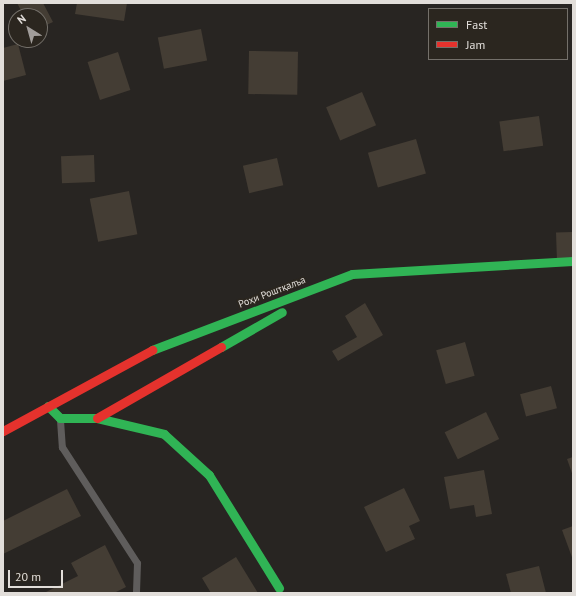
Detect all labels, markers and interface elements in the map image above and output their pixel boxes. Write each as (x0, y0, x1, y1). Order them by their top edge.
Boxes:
north arrow (8, 8, 48, 48)
legend (428, 8, 568, 60)
text: N (14, 11, 28, 27)
text: Fast (466, 17, 487, 32)
text: Jam (466, 37, 485, 52)
street label: Роҳи Роштқалъа (237, 274, 307, 310)
scale bar (10, 562, 65, 588)
text: 20 m (15, 569, 41, 584)

